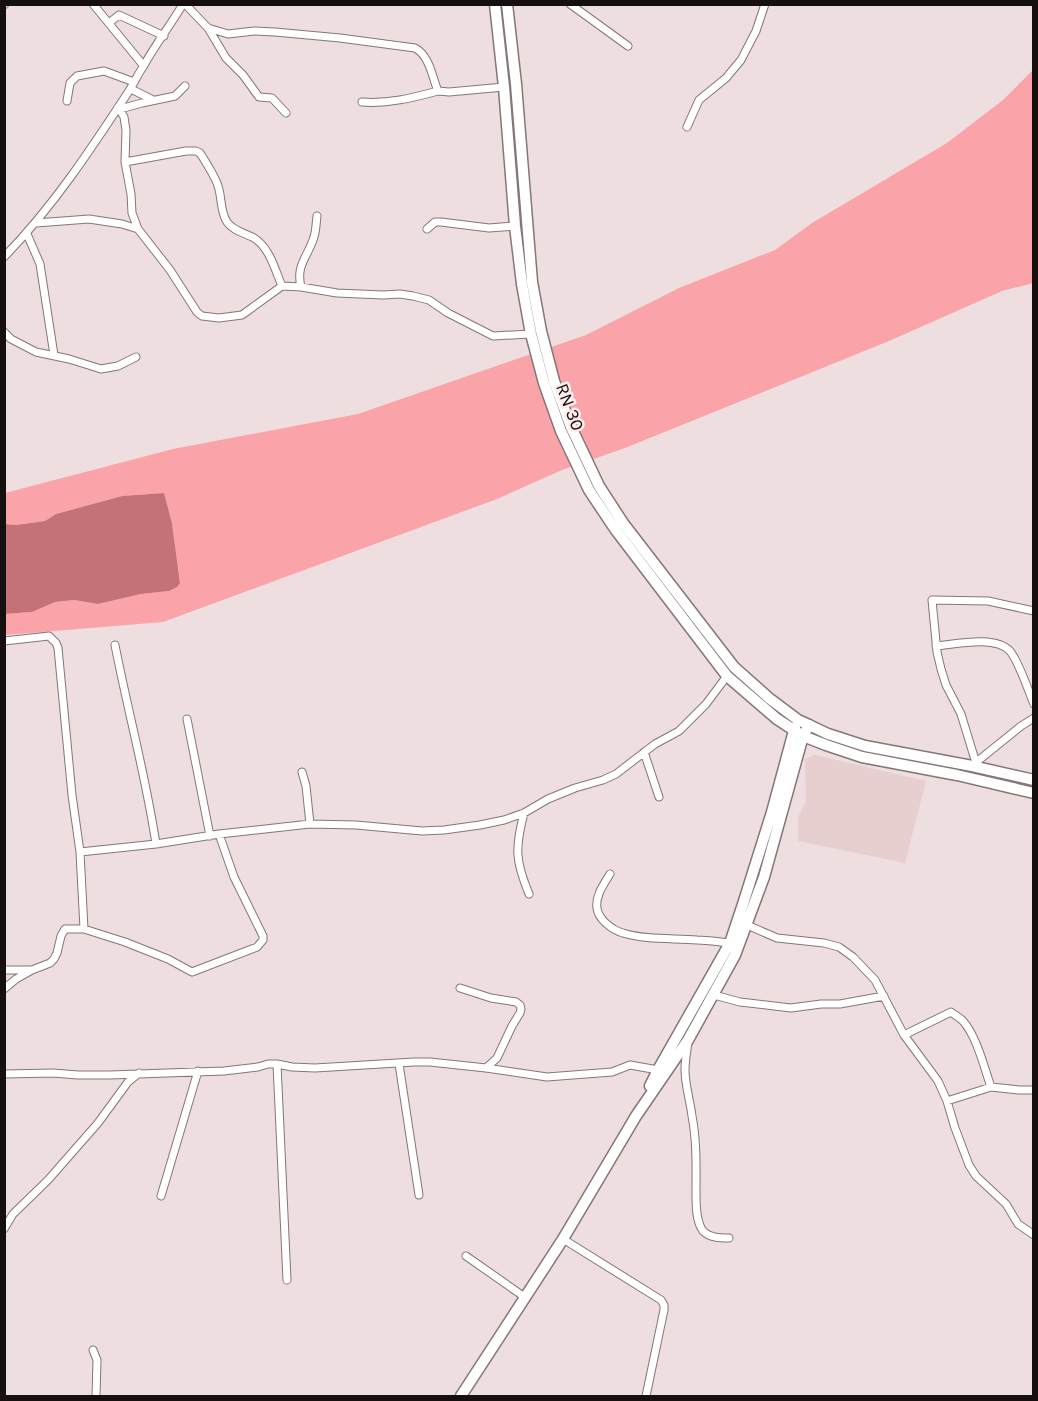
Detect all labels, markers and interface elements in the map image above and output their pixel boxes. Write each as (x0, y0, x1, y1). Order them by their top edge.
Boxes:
street label: RN 30 (551, 380, 589, 434)

